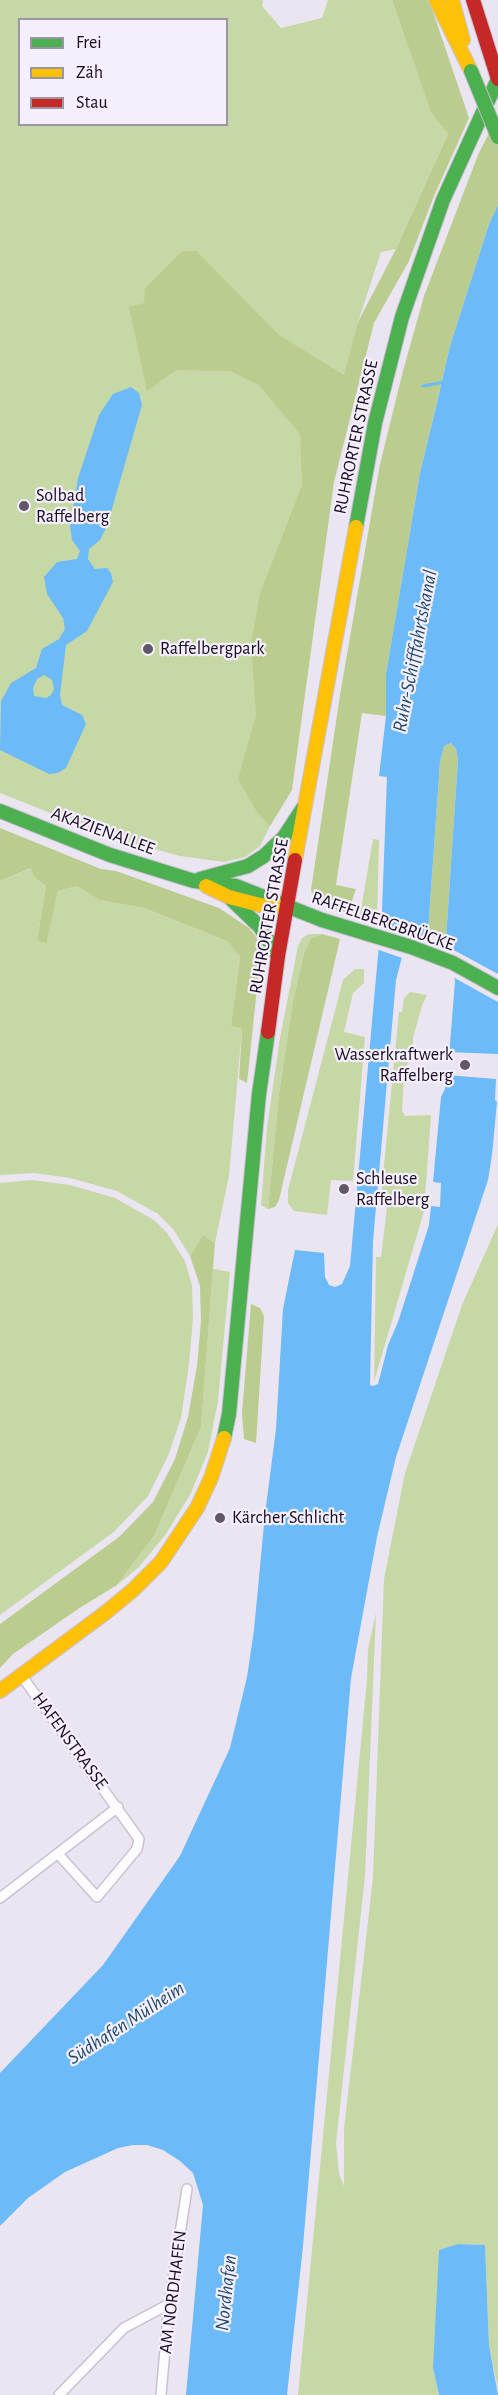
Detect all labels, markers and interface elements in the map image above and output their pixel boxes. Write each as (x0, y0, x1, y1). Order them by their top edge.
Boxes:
legend (18, 18, 228, 126)
text: Frei (76, 34, 102, 52)
text: Zäh (76, 64, 103, 82)
text: Stau (76, 94, 108, 112)
street label: RUHRORTER STRASSE (329, 358, 383, 516)
place label: Solbad Raffelberg (36, 485, 109, 528)
marker: Solbad Raffelberg (17, 499, 31, 513)
water label: Ruhr-Schifffahrtskanal (387, 568, 443, 734)
place label: Raffelbergpark (160, 638, 265, 660)
marker: Raffelbergpark (141, 642, 155, 656)
street label: AKAZIENALLEE (48, 802, 158, 860)
street label: RUHRORTER STRASSE (245, 837, 293, 995)
street label: RAFFELBERGBRÜCKE (309, 886, 457, 956)
place label: Wasserkraftwerk Raffelberg (335, 1044, 453, 1086)
marker: Wasserkraftwerk Raffelberg (458, 1058, 472, 1072)
place label: Schleuse Raffelberg (356, 1168, 429, 1210)
marker: Schleuse Raffelberg (337, 1182, 351, 1196)
place label: Kärcher Schlicht (232, 1507, 344, 1529)
marker: Kärcher Schlicht (213, 1511, 227, 1525)
street label: HAFENSTRASSE (28, 1688, 112, 1794)
water label: Südhafen Mülheim (63, 1976, 189, 2070)
street label: AM NORDHAFEN (155, 2229, 191, 2355)
water label: Nordhafen (210, 2254, 242, 2332)

